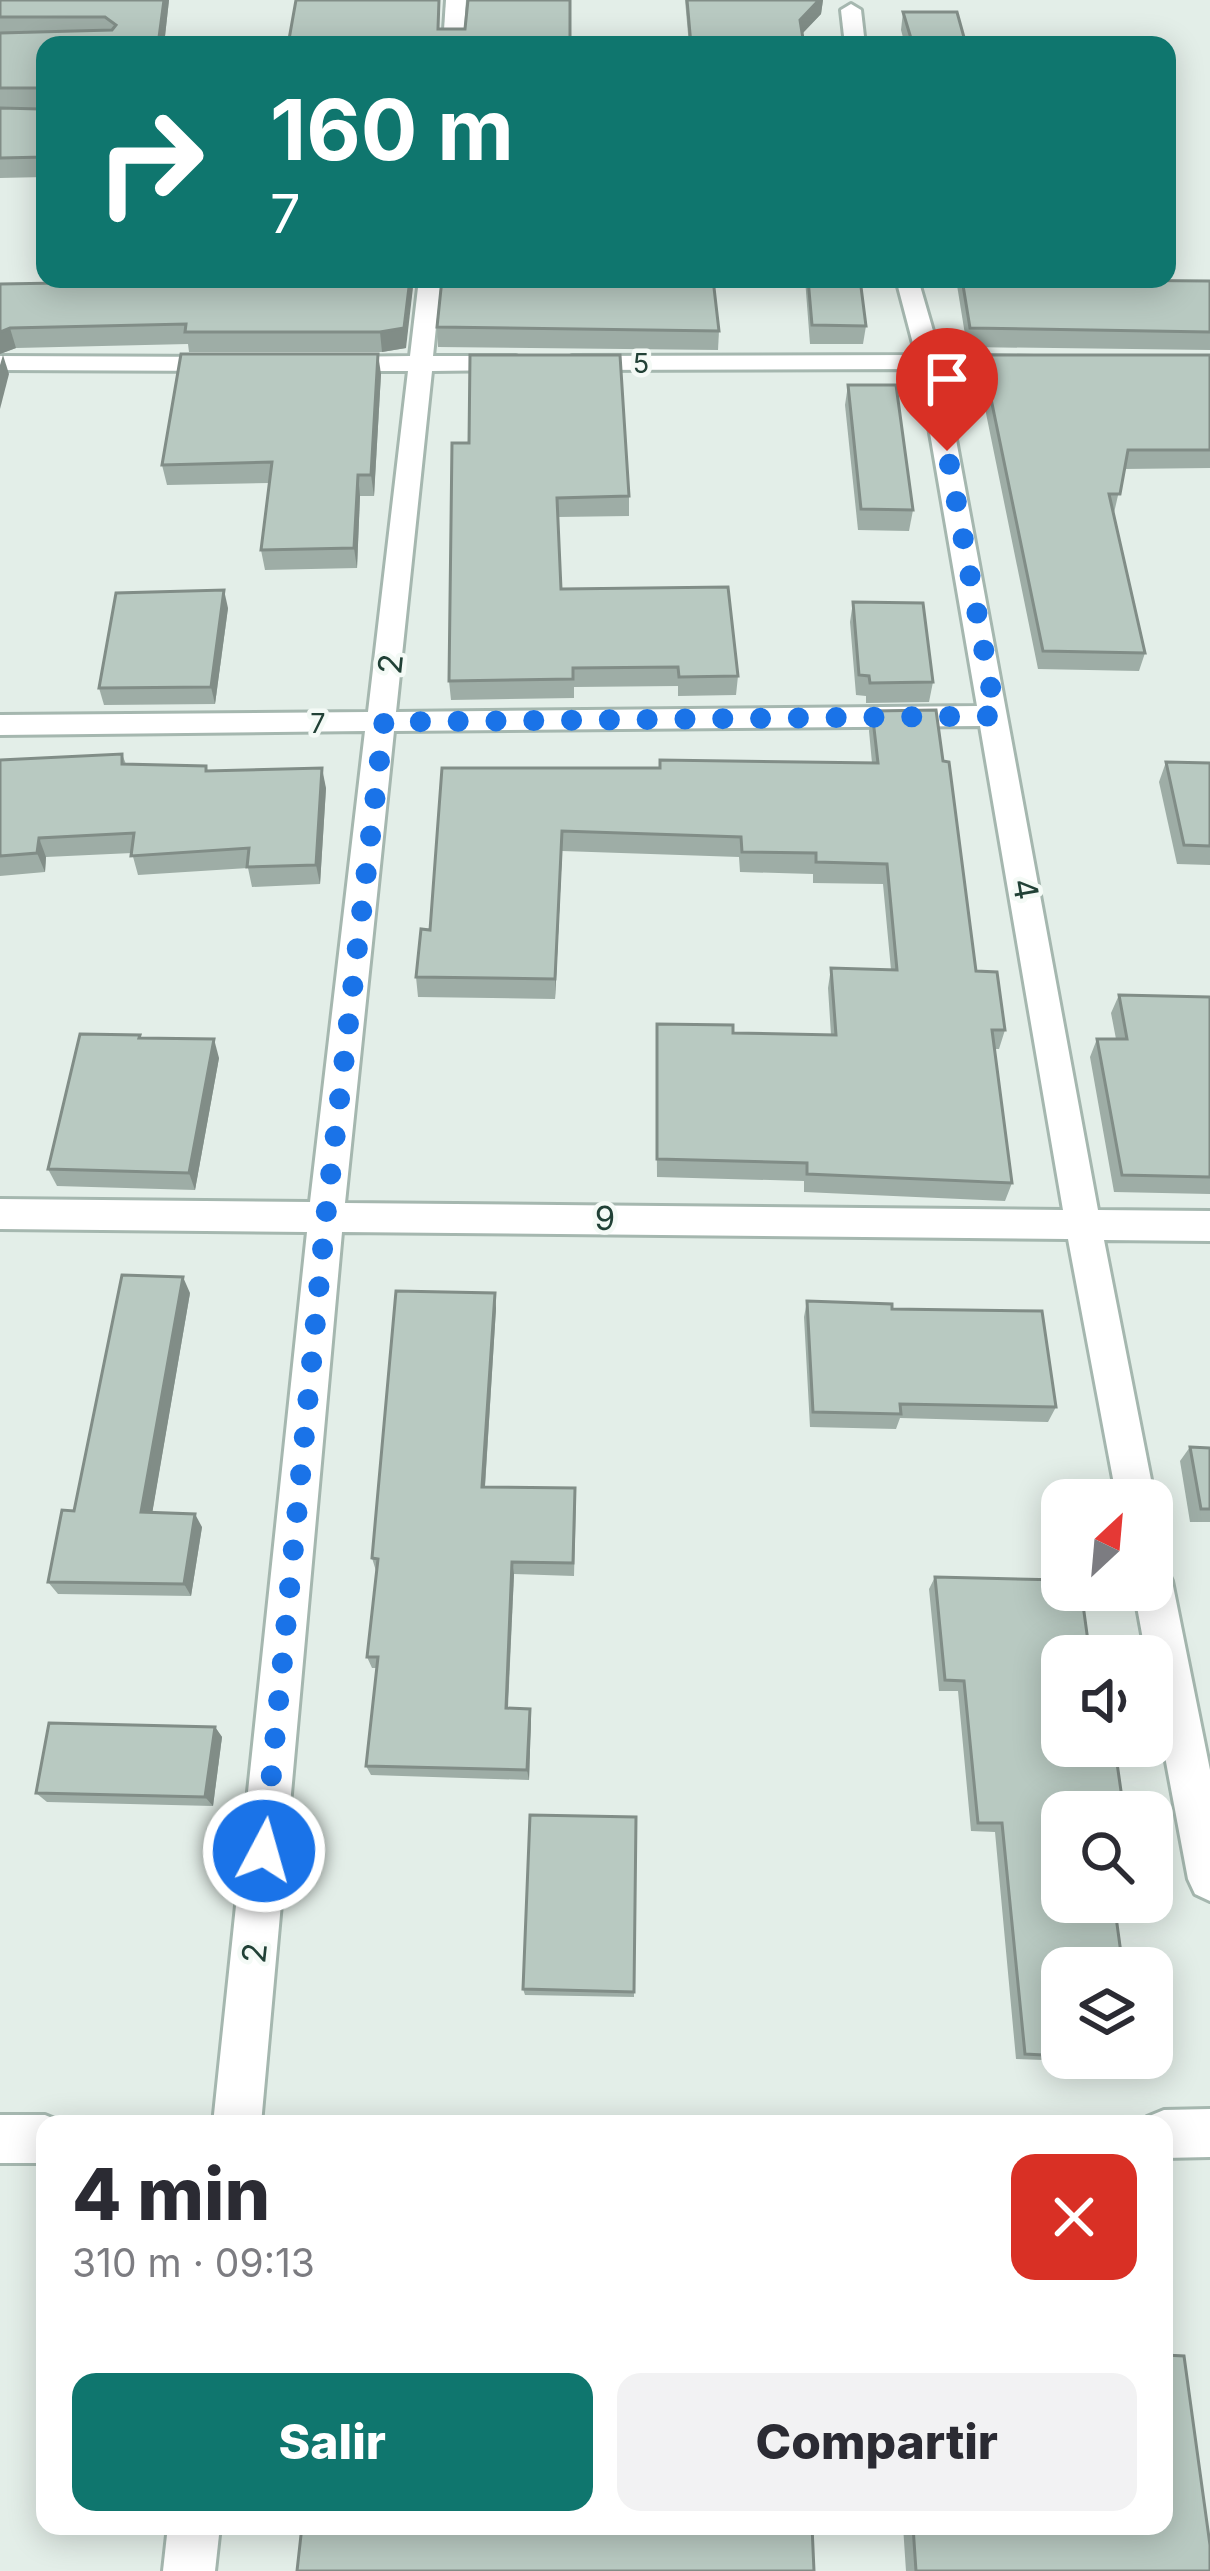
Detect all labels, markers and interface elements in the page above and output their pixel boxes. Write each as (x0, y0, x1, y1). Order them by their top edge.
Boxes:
text: 160 m (270, 79, 514, 180)
icon: right (72, 84, 228, 240)
text: 7 (270, 181, 301, 246)
pin (896, 328, 998, 451)
icon: arrive (914, 346, 980, 412)
street label: 5 (633, 347, 649, 380)
street label: 2 (369, 652, 411, 676)
street label: 7 (310, 707, 326, 740)
street label: 4 (1004, 875, 1048, 903)
street label: 9 (594, 1198, 616, 1238)
north arrow (1041, 1479, 1173, 1611)
map controls (1041, 1479, 1173, 2079)
button: sound (1041, 1635, 1173, 1767)
position arrow (201, 1788, 327, 1914)
button: search (1041, 1791, 1173, 1923)
street label: 2 (233, 1941, 275, 1965)
button: layers (1041, 1947, 1173, 2079)
text: 4 min (72, 2150, 270, 2237)
button: close (1011, 2154, 1137, 2280)
text: 310 m · 09:13 (72, 2239, 315, 2286)
button: Salir (72, 2373, 593, 2511)
button: Compartir (617, 2373, 1137, 2511)

